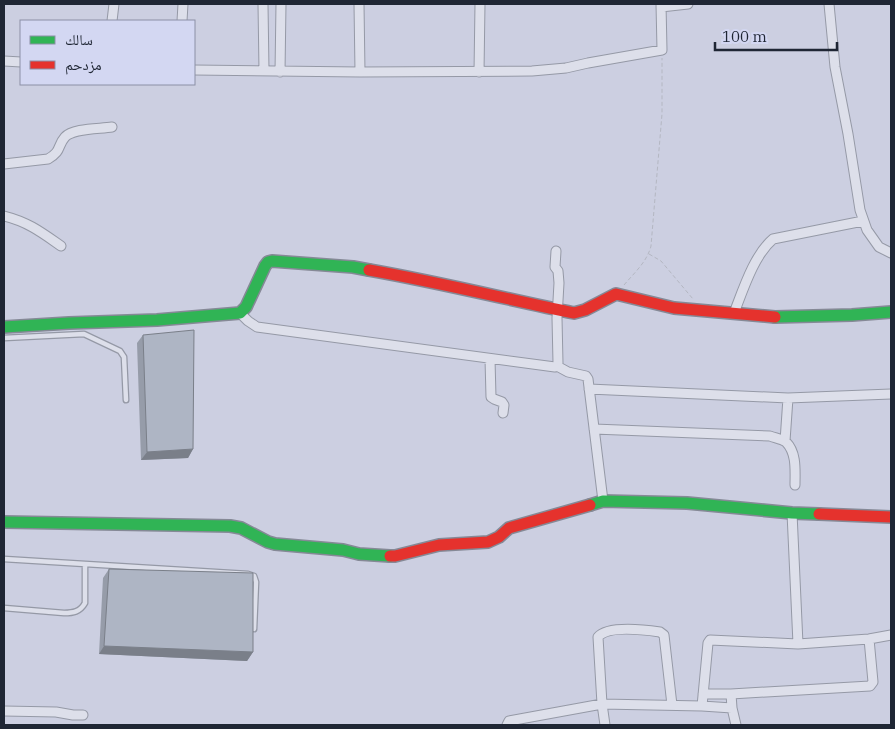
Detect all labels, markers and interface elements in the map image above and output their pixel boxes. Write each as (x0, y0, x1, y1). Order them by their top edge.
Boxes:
legend (20, 20, 195, 85)
scale bar (715, 20, 838, 52)
text: 100 m (722, 27, 767, 46)
text: سالك (65, 30, 93, 49)
text: مزدحم (65, 55, 102, 75)

